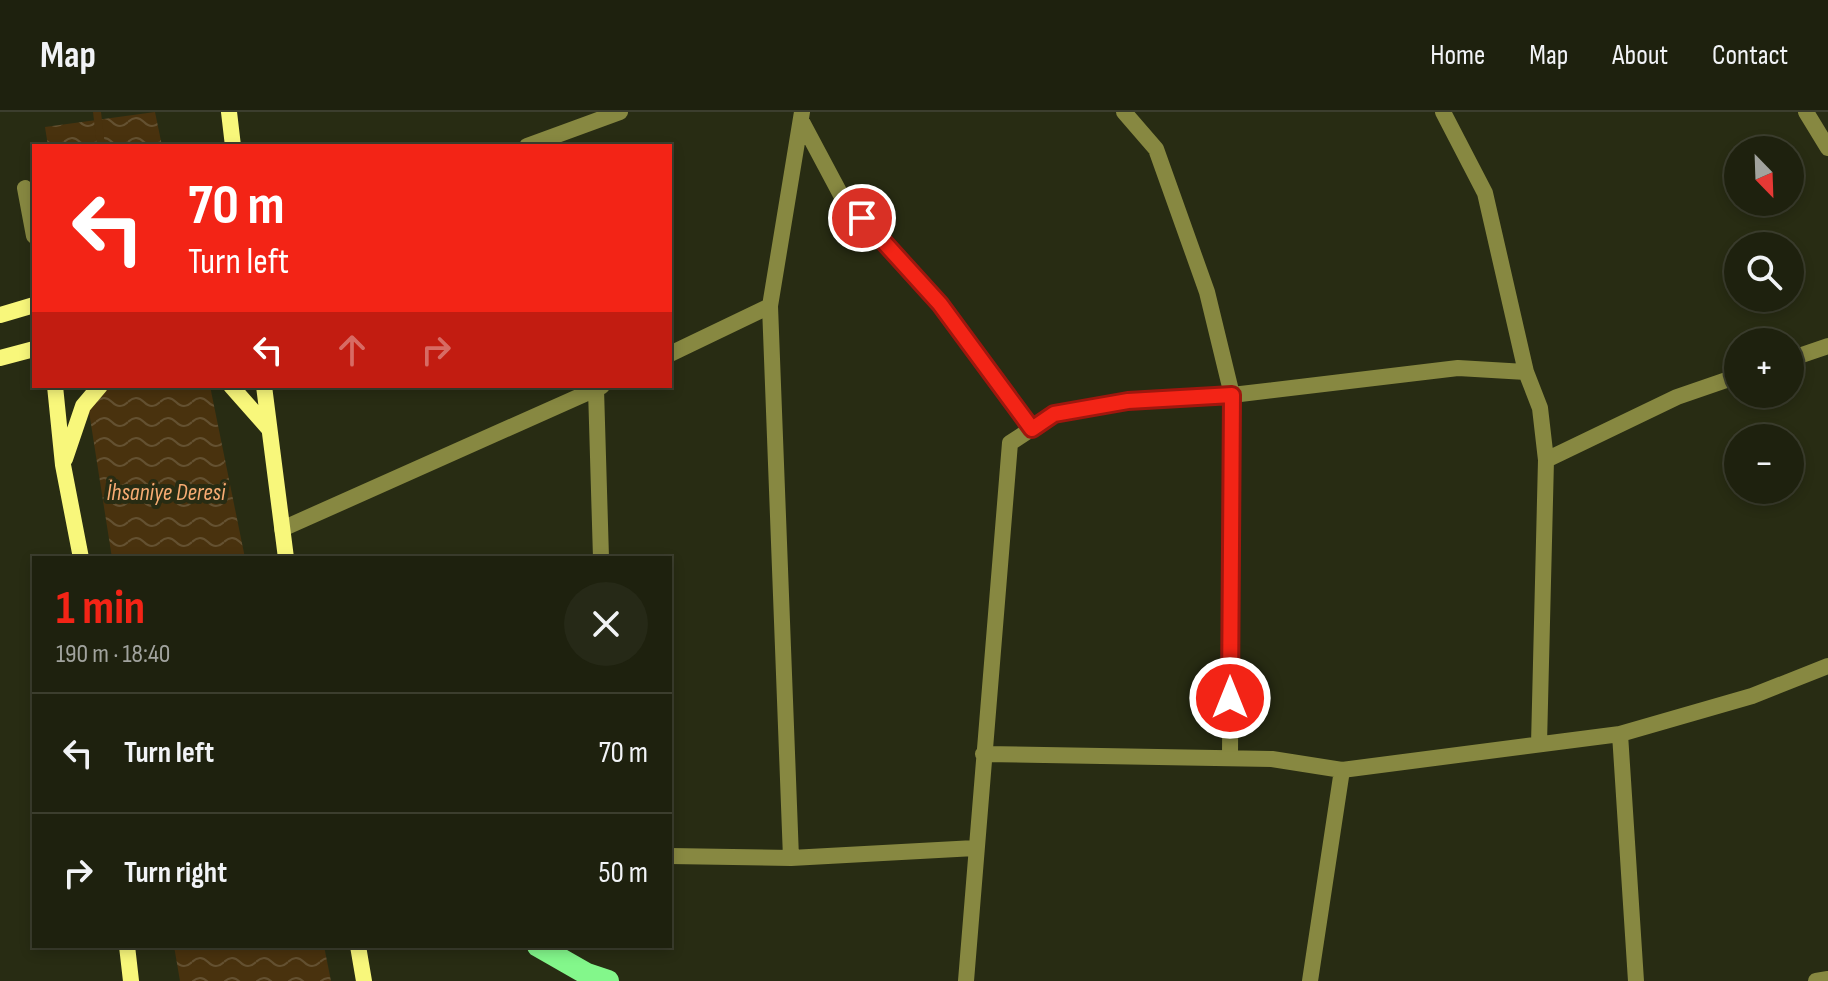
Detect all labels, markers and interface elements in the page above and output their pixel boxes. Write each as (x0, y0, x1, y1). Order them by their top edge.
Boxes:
text: Map (40, 33, 96, 78)
text: Home (1430, 39, 1485, 72)
text: Map (1529, 39, 1568, 72)
text: About (1612, 39, 1668, 72)
text: Contact (1712, 39, 1788, 72)
north arrow (1724, 136, 1804, 216)
map controls (1724, 136, 1804, 504)
text: 70 m (188, 173, 285, 240)
icon: left (56, 176, 160, 280)
pin (828, 184, 896, 252)
icon: arrive (840, 196, 884, 240)
button: search (1724, 232, 1804, 312)
text: Turn left (188, 241, 289, 284)
icon: left (246, 328, 290, 372)
icon: ahead (330, 328, 374, 372)
icon: right (414, 328, 458, 372)
button: + (1724, 328, 1804, 408)
button: − (1724, 424, 1804, 504)
water label: İhsaniye Deresi (107, 478, 226, 507)
text: 1 min (56, 580, 145, 637)
button: close (564, 582, 648, 666)
text: 190 m · 18:40 (56, 639, 170, 670)
position arrow (1188, 656, 1272, 740)
icon: left (56, 731, 100, 775)
text: Turn left (124, 735, 214, 771)
text: 70 m (599, 735, 648, 771)
icon: right (56, 851, 100, 895)
text: Turn right (124, 855, 227, 891)
text: 50 m (599, 855, 648, 891)

